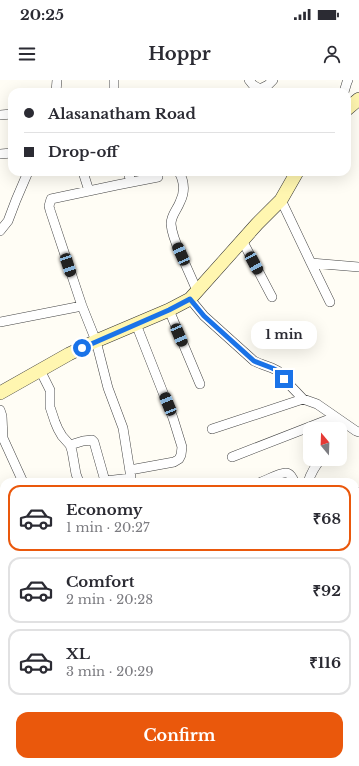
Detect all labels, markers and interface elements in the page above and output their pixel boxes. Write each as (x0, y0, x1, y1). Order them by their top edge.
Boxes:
text: 20:25 (20, 5, 64, 24)
icon: menu (16, 43, 38, 65)
text: Hoppr (148, 43, 211, 65)
icon: person (321, 43, 343, 65)
text: Alasanatham Road (48, 104, 196, 123)
text: Drop-off (48, 142, 118, 161)
car (171, 241, 191, 267)
car (243, 250, 265, 276)
car (59, 252, 77, 278)
callout: 1 min (251, 321, 317, 349)
car (169, 322, 189, 348)
text: 1 min (265, 326, 303, 343)
route start (73, 339, 91, 357)
route end (275, 370, 293, 388)
car (158, 391, 178, 417)
north arrow (303, 422, 347, 466)
map controls (303, 422, 347, 466)
icon: car (18, 500, 54, 536)
text: Economy (66, 500, 143, 519)
text: ₹68 (313, 509, 341, 528)
text: 1 min · 20:27 (66, 519, 150, 536)
icon: car (18, 572, 54, 608)
text: Comfort (66, 572, 134, 591)
text: ₹92 (313, 581, 341, 600)
text: 2 min · 20:28 (66, 591, 153, 608)
icon: car (18, 644, 54, 680)
text: XL (66, 644, 90, 663)
text: ₹116 (309, 653, 341, 672)
text: 3 min · 20:29 (66, 663, 154, 680)
button: Confirm (16, 712, 343, 758)

